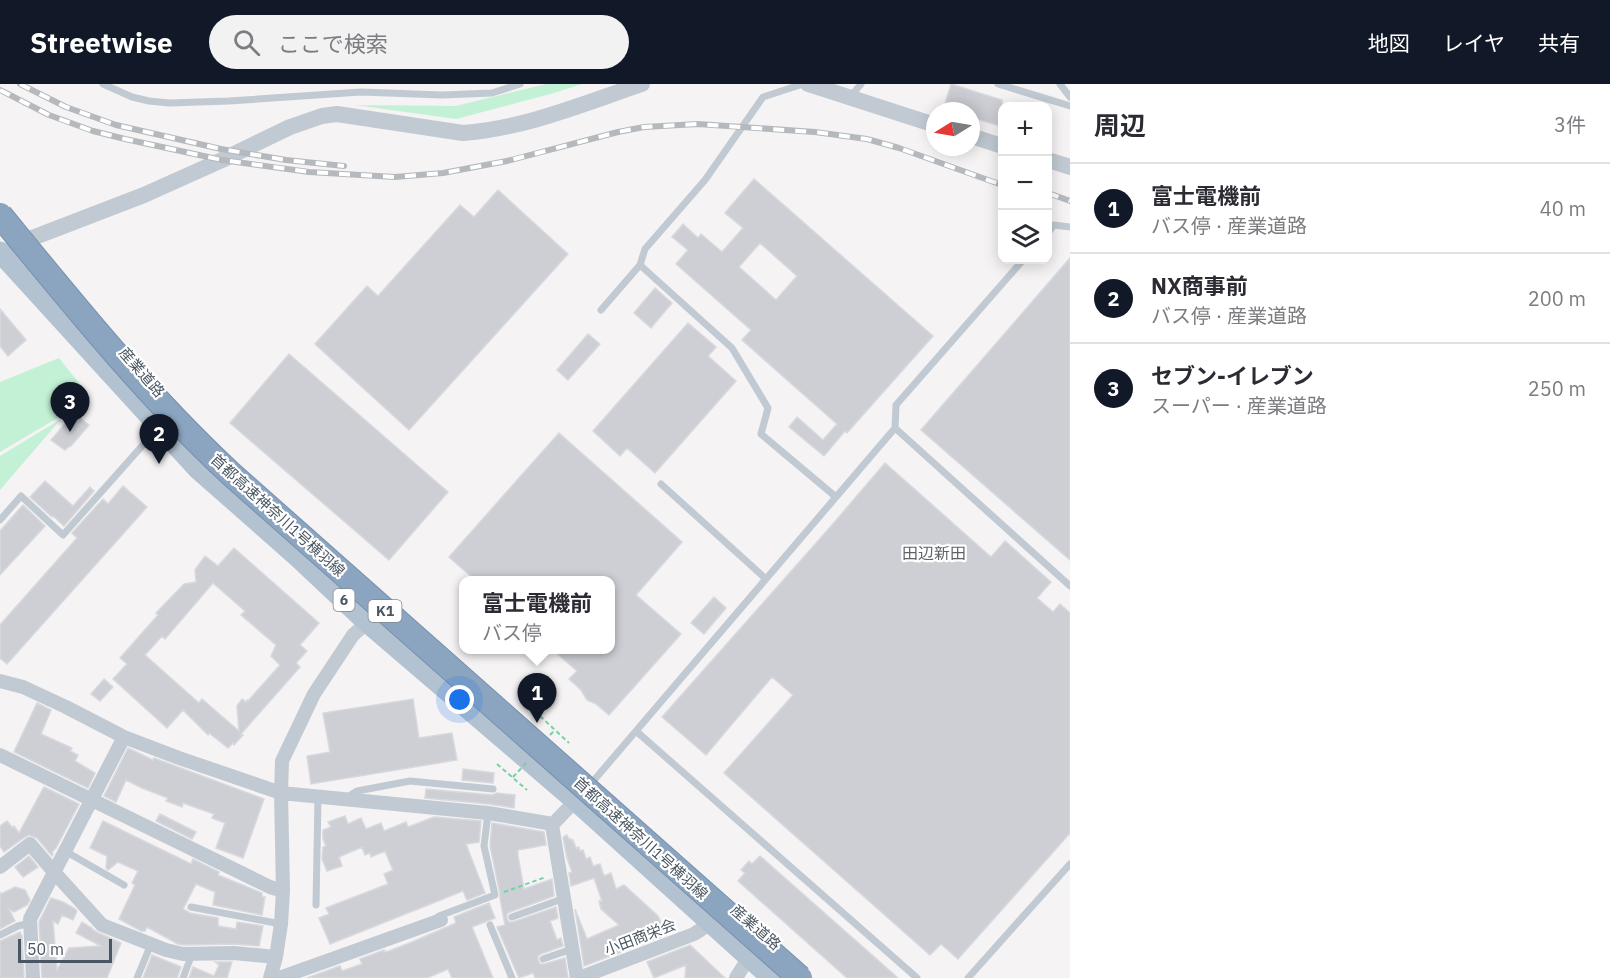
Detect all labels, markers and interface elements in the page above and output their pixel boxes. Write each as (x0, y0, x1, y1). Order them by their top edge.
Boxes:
search box (209, 15, 629, 69)
text: Streetwise (30, 24, 173, 61)
icon: search (230, 26, 263, 59)
text: ここで検索 (278, 29, 388, 58)
text: 地図 (1368, 29, 1410, 57)
text: レイヤ (1443, 29, 1505, 57)
text: 共有 (1538, 29, 1580, 57)
north arrow (926, 102, 980, 156)
map controls (998, 102, 1052, 264)
button: + (998, 102, 1052, 156)
text: 周辺 (1094, 108, 1146, 142)
text: 3件 (1554, 111, 1586, 138)
button: − (998, 156, 1052, 210)
text: 富士電機前 (1151, 181, 1261, 210)
text: 1 (1108, 195, 1120, 222)
text: 40 m (1540, 195, 1586, 222)
button: layers (998, 210, 1052, 264)
text: バス停 · 産業道路 (1151, 212, 1307, 239)
text: NX商事前 (1151, 271, 1248, 300)
text: 2 (1108, 285, 1120, 312)
text: 200 m (1528, 285, 1586, 312)
text: バス停 · 産業道路 (1151, 302, 1307, 329)
street label: 産業道路 (115, 343, 169, 401)
text: セブン-イレブン (1151, 361, 1314, 390)
text: 3 (1108, 375, 1120, 402)
text: 250 m (1528, 375, 1586, 402)
pin: 3 (50, 382, 90, 432)
text: スーパー · 産業道路 (1151, 392, 1327, 419)
pin: 2 (140, 414, 178, 464)
street label: 首都高速神奈川1号横羽線 (207, 450, 349, 580)
district label: 田辺新田 (902, 543, 966, 563)
popup (459, 576, 615, 654)
text: 富士電機前 (482, 588, 592, 617)
road number: 6 (334, 589, 354, 611)
road number: K1 (368, 600, 402, 622)
text: バス停 (482, 619, 542, 646)
pin: 1 (518, 674, 556, 723)
your location (445, 685, 474, 714)
street label: 首都高速神奈川1号横羽線 (570, 773, 712, 903)
street label: 産業道路 (727, 900, 785, 954)
street label: 小田商栄会 (602, 915, 678, 959)
scale bar (18, 936, 112, 964)
text: 50 m (27, 939, 64, 959)

